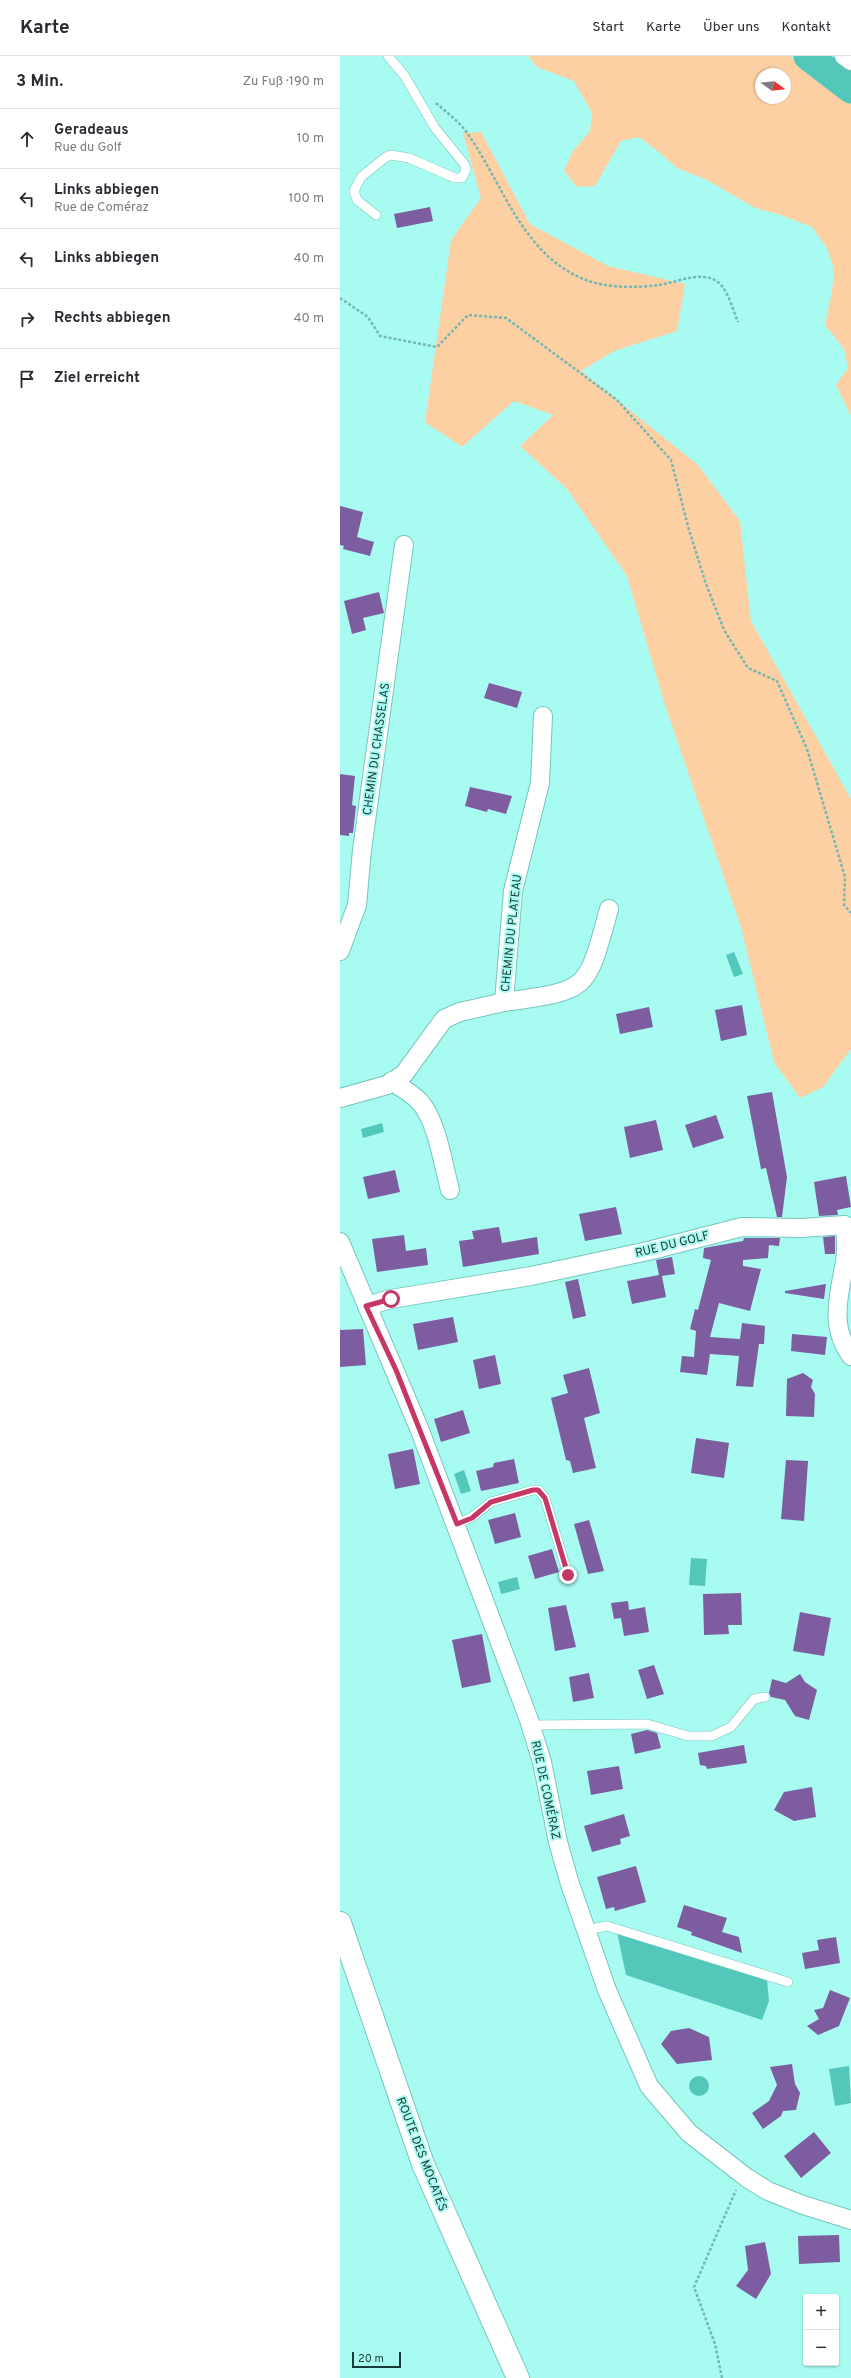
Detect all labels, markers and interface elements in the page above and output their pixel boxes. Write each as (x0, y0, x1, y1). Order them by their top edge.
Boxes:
text: Karte (20, 16, 70, 40)
text: Start (592, 19, 624, 36)
text: Karte (646, 19, 681, 36)
text: Über uns (703, 19, 760, 36)
text: Kontakt (782, 19, 831, 36)
north arrow (755, 68, 791, 104)
text: 3 Min. (16, 71, 63, 93)
text: Zu Fuß · 190 m (243, 74, 324, 90)
text: Geradeaus (54, 121, 129, 140)
icon: ahead (16, 128, 38, 150)
text: 10 m (297, 131, 324, 147)
text: Rue du Golf (54, 140, 121, 156)
text: Links abbiegen (54, 181, 159, 200)
icon: left (16, 188, 38, 210)
text: 100 m (288, 191, 324, 207)
text: Rue de Coméraz (54, 200, 149, 216)
icon: left (16, 248, 38, 270)
text: Links abbiegen (54, 249, 159, 268)
text: 40 m (294, 251, 324, 267)
icon: right (16, 308, 38, 330)
text: Rechts abbiegen (54, 309, 171, 328)
text: 40 m (294, 311, 324, 327)
icon: arrive (16, 368, 38, 390)
text: Ziel erreicht (54, 369, 140, 388)
street label: CHEMIN DU CHASSELAS (360, 682, 394, 817)
street label: CHEMIN DU PLATEAU (498, 874, 526, 993)
street label: RUE DU GOLF (634, 1228, 711, 1262)
route start (382, 1290, 400, 1308)
route end (559, 1566, 577, 1584)
street label: RUE DE COMÉRAZ (527, 1739, 563, 1841)
street label: ROUTE DES MOCATÉS (392, 2095, 450, 2214)
map controls (803, 2294, 839, 2366)
button: + (803, 2294, 839, 2330)
button: − (803, 2330, 839, 2366)
scale bar (352, 2350, 401, 2369)
text: 20 m (358, 2352, 384, 2366)

